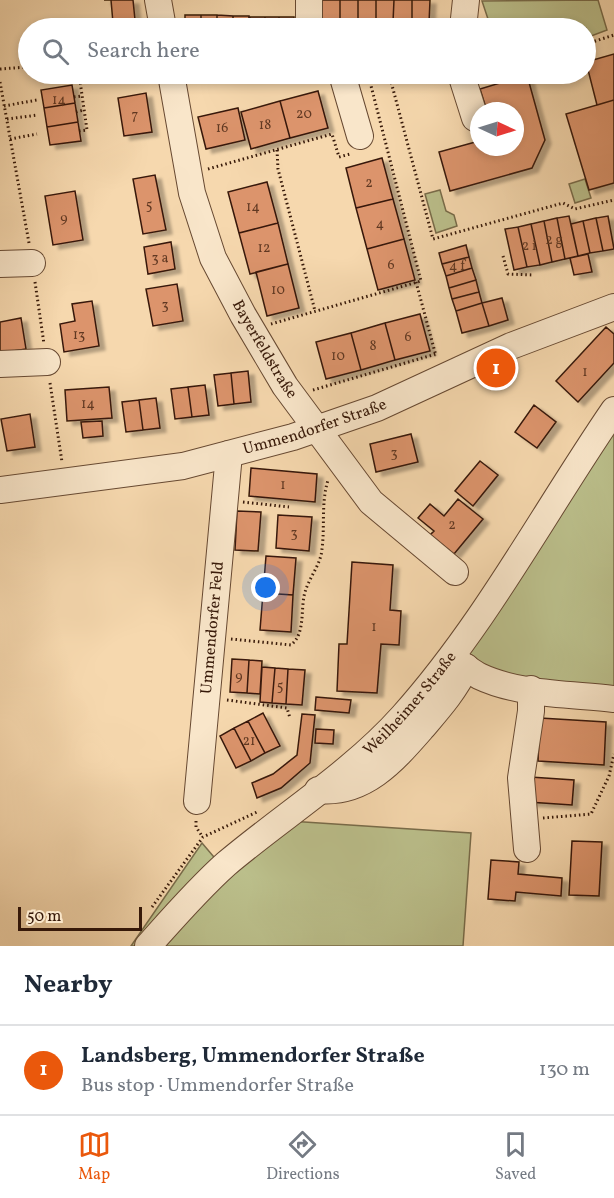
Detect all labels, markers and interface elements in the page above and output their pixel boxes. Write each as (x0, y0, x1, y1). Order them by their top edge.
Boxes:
search box (18, 18, 596, 84)
icon: search (39, 35, 72, 68)
text: Search here (87, 36, 200, 67)
house number: 14 (52, 91, 66, 110)
north arrow (470, 102, 524, 156)
house number: 20 (296, 105, 312, 124)
house number: 7 (132, 106, 139, 125)
house number: 18 (259, 116, 271, 135)
house number: 16 (216, 119, 228, 138)
house number: 2 (365, 174, 373, 193)
house number: 5 (146, 196, 152, 215)
house number: 14 (246, 198, 260, 217)
house number: 9 (60, 209, 68, 228)
house number: 4 (376, 215, 384, 234)
house number: 2 g (545, 231, 563, 250)
house number: 2 i (522, 237, 536, 256)
house number: 12 (258, 239, 270, 258)
house number: 3 a (152, 249, 168, 268)
house number: 6 (387, 256, 395, 275)
house number: 4 f (449, 257, 466, 276)
house number: 10 (271, 281, 285, 300)
house number: 3 (161, 296, 169, 315)
street label: Bayerfeldstraße (226, 296, 302, 404)
house number: 13 (73, 326, 85, 345)
house number: 6 (404, 328, 412, 347)
house number: 8 (369, 337, 377, 356)
pin: 1 (476, 346, 516, 391)
house number: 10 (331, 347, 345, 366)
house number: 1 (582, 363, 588, 382)
street label: Ummendorfer Straße (241, 394, 390, 461)
house number: 14 (81, 395, 95, 414)
house number: 3 (390, 444, 398, 463)
house number: 1 (280, 476, 286, 495)
house number: 2 (448, 516, 456, 535)
house number: 3 (290, 524, 298, 543)
street label: Ummendorfer Feld (196, 560, 230, 695)
your location (251, 573, 280, 602)
house number: 1 (371, 618, 377, 637)
street label: Weilheimer Straße (359, 647, 462, 761)
house number: 9 (235, 667, 243, 686)
house number: 5 (277, 677, 283, 696)
house number: 21 (243, 732, 255, 751)
scale bar (18, 904, 142, 932)
text: 50 m (27, 906, 61, 928)
text: Nearby (24, 967, 113, 1003)
text: Landsberg, Ummendorfer Straße (81, 1041, 425, 1072)
text: 1 (39, 1056, 48, 1084)
text: 130 m (539, 1056, 590, 1084)
text: Bus stop · Ummendorfer Straße (81, 1072, 354, 1100)
tab: Map (78, 1128, 111, 1186)
tab: Directions (266, 1128, 340, 1186)
tab: Saved (495, 1128, 536, 1186)

